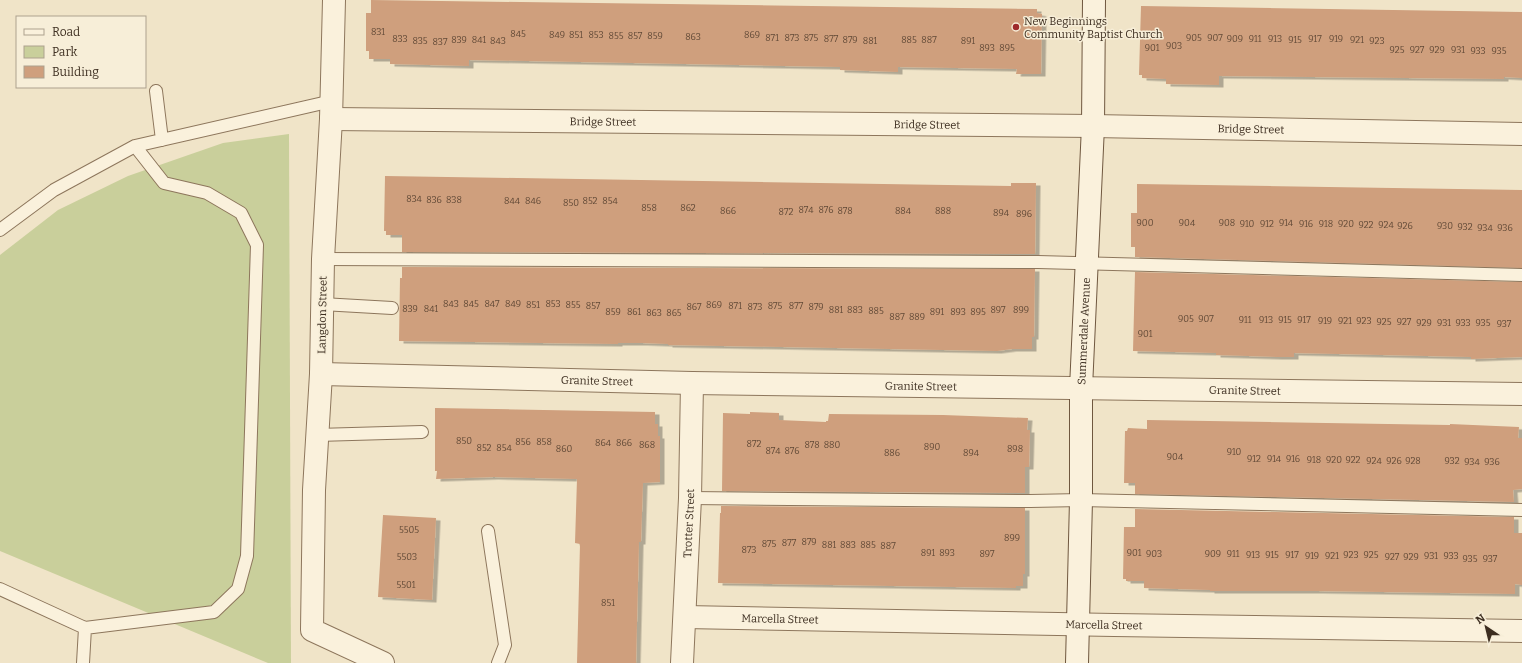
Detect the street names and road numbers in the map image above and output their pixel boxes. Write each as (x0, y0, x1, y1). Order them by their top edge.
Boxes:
street label: Bridge Street (570, 115, 636, 129)
street label: Bridge Street (894, 118, 960, 132)
street label: Bridge Street (1217, 122, 1284, 137)
street label: Langdon Street (315, 276, 330, 354)
street label: Summerdale Avenue (1075, 277, 1093, 385)
street label: Granite Street (561, 374, 633, 389)
street label: Granite Street (885, 380, 957, 394)
street label: Granite Street (1209, 384, 1281, 398)
street label: Trotter Street (681, 488, 697, 558)
street label: Marcella Street (741, 612, 819, 626)
street label: Marcella Street (1065, 618, 1143, 632)

